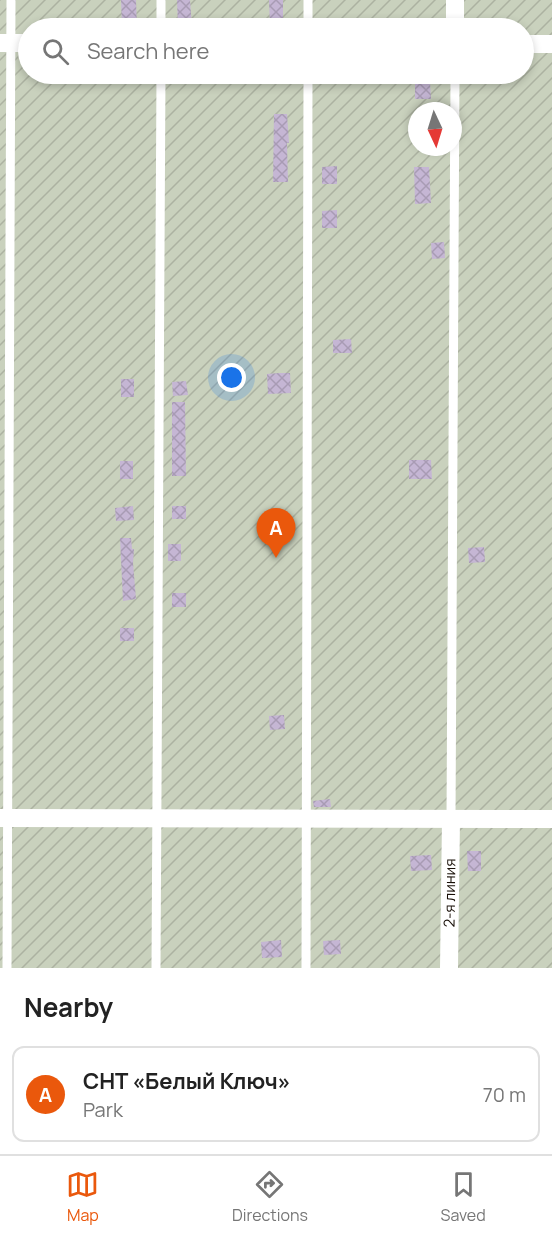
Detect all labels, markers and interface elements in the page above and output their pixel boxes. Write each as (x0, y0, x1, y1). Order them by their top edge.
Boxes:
search box (18, 18, 534, 84)
icon: search (39, 35, 72, 68)
text: Search here (87, 36, 209, 66)
north arrow (408, 102, 462, 156)
your location (217, 363, 246, 392)
pin: A (256, 508, 296, 558)
street label: 2-я линия (439, 858, 460, 928)
text: Nearby (24, 989, 113, 1025)
text: СНТ «Белый Ключ» (83, 1066, 291, 1096)
text: A (39, 1081, 52, 1108)
text: 70 m (483, 1081, 526, 1108)
text: Park (83, 1096, 123, 1123)
tab: Map (66, 1168, 99, 1226)
tab: Directions (232, 1168, 308, 1226)
tab: Saved (441, 1168, 486, 1226)

